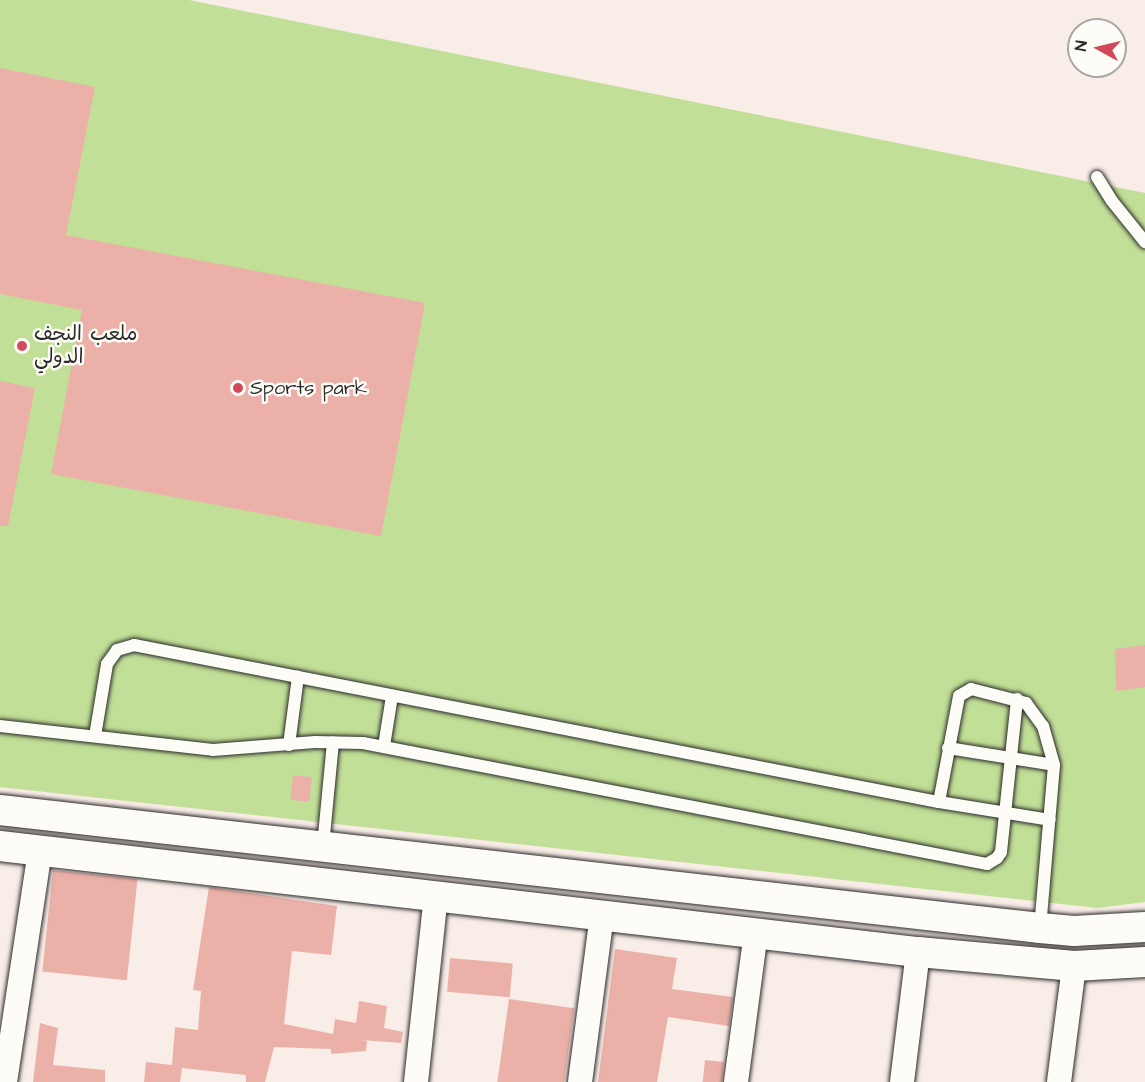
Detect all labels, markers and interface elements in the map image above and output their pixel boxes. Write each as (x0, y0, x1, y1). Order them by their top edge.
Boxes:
north arrow (1067, 18, 1127, 78)
text: N (1070, 39, 1093, 52)
place label: ملعب النجف الدولي (34, 322, 137, 369)
marker: ملعب النجف الدولي (15, 339, 29, 353)
place label: Sports park (250, 376, 367, 400)
marker: Sports park (231, 381, 245, 395)

